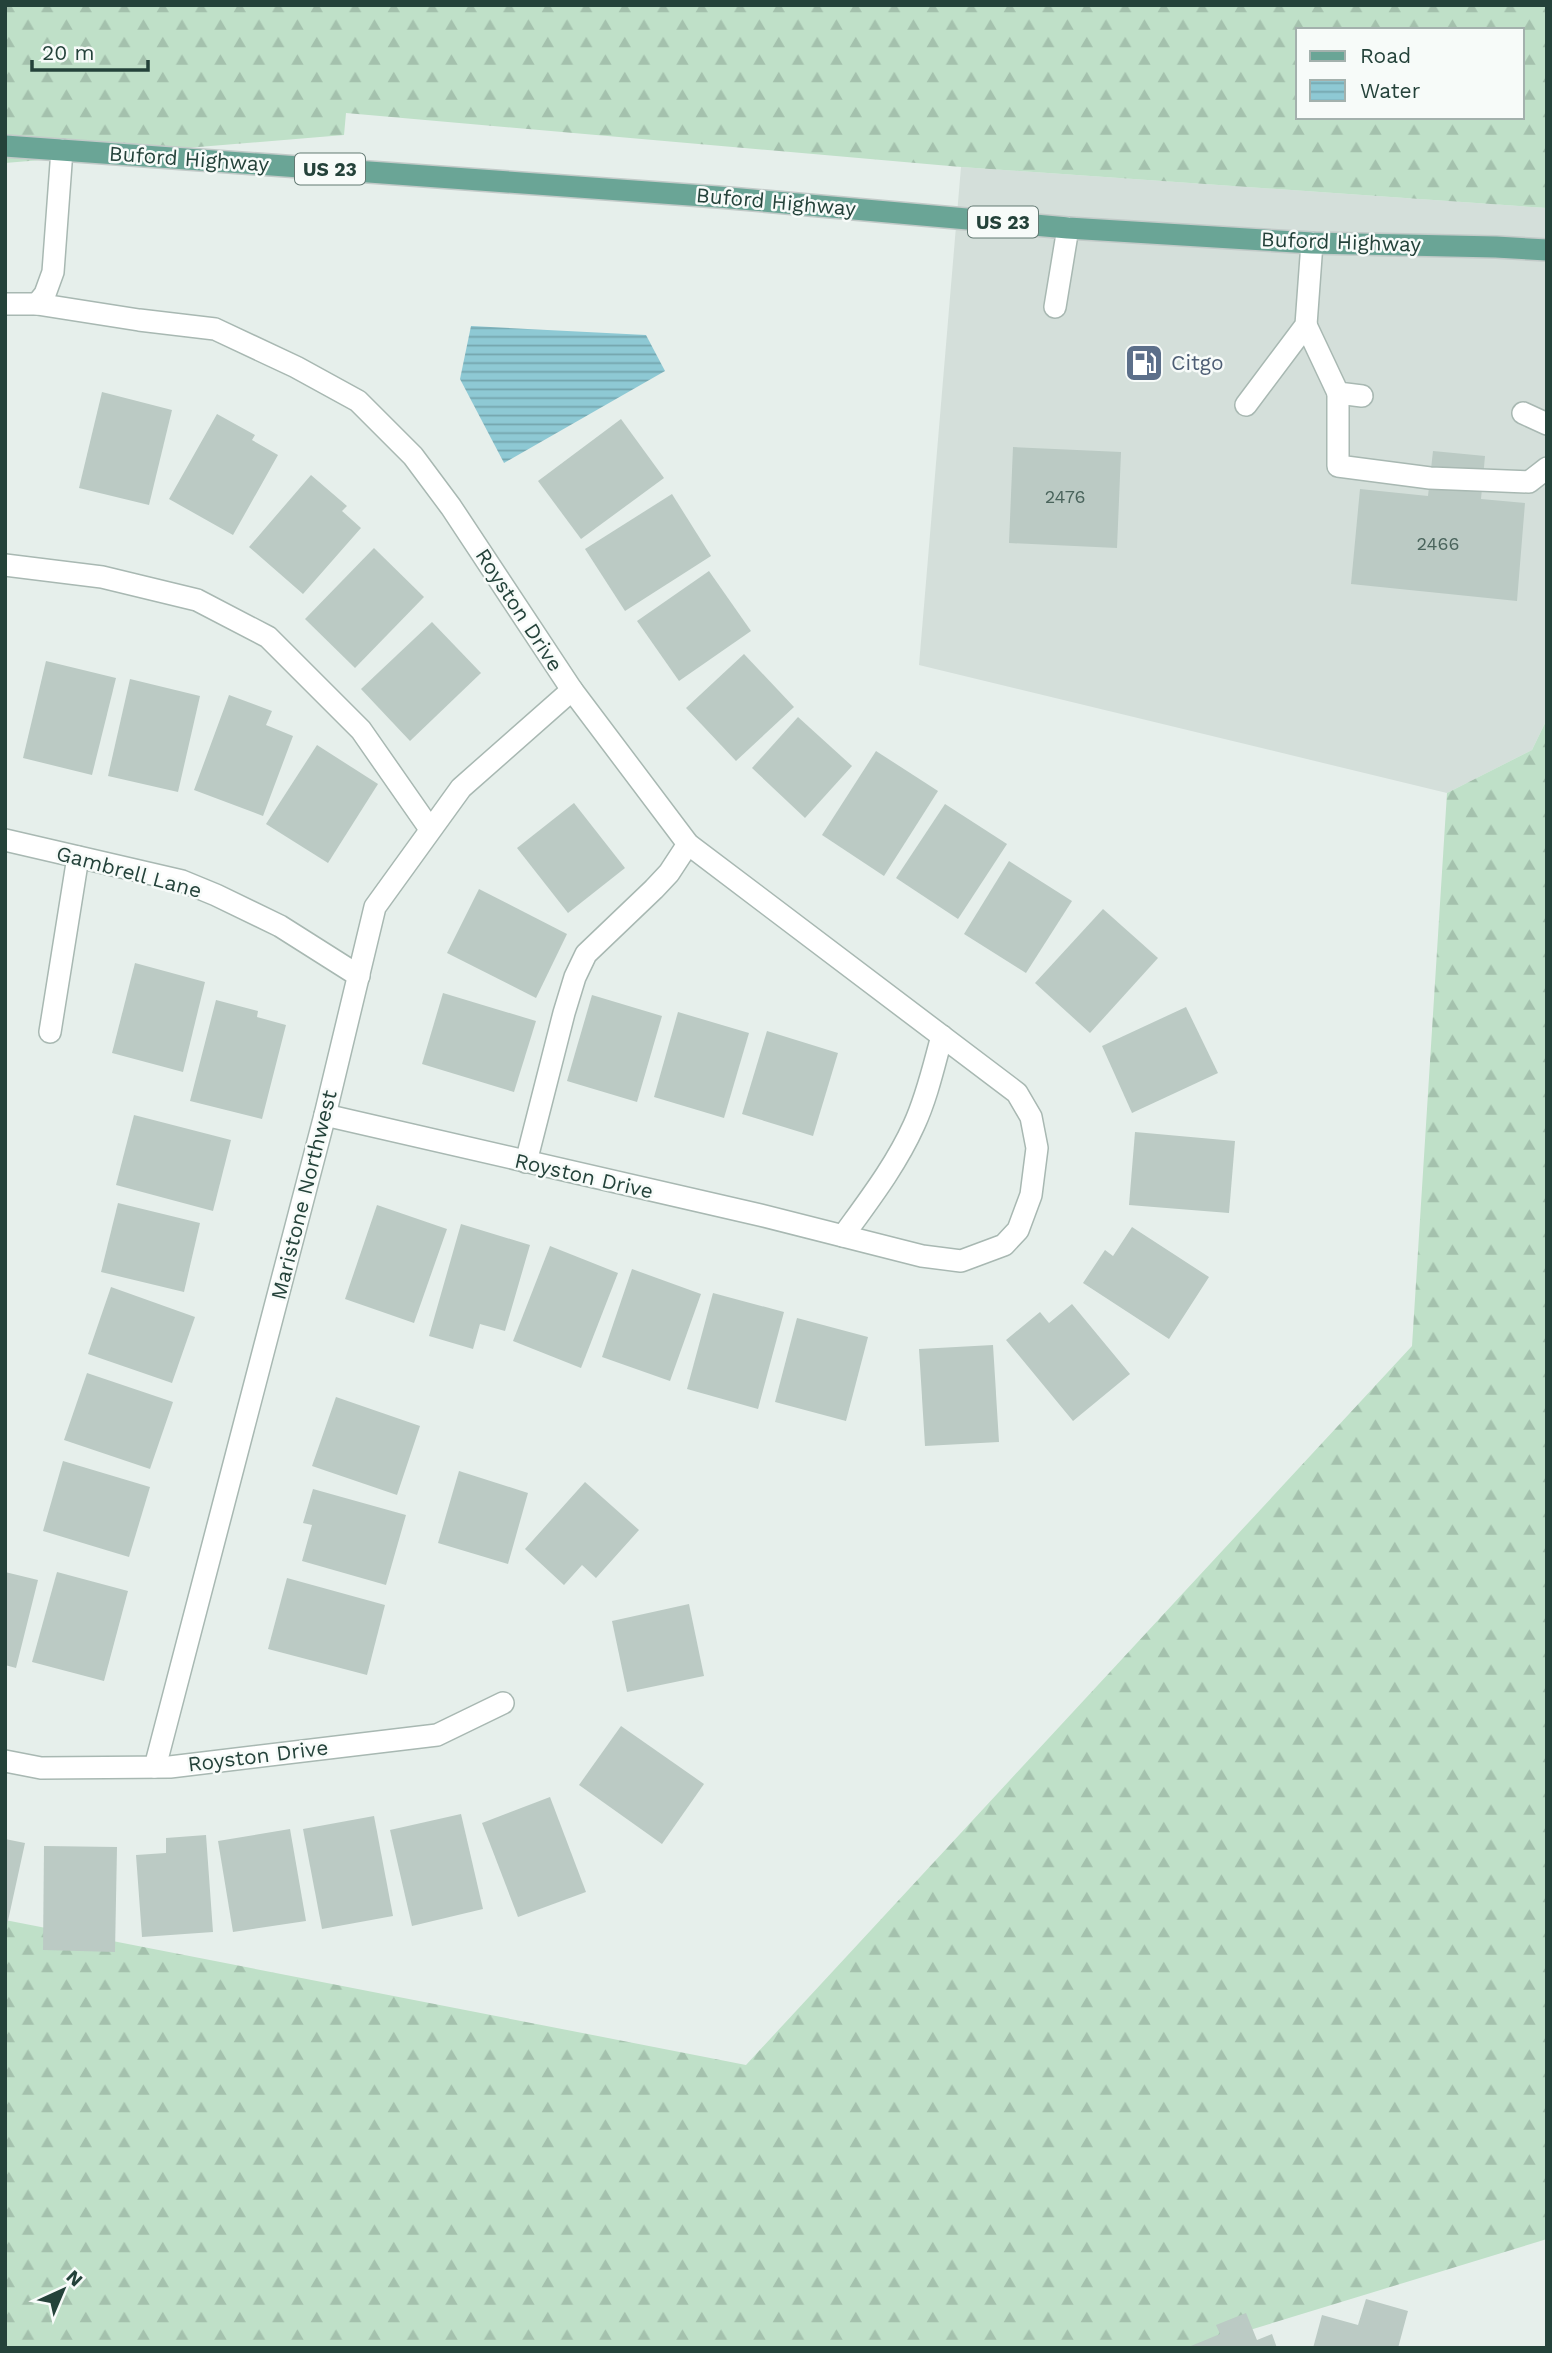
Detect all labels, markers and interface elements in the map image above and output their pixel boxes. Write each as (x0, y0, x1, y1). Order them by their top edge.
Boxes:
scale bar (32, 28, 147, 72)
legend (1296, 28, 1524, 119)
text: 20 m (42, 40, 94, 65)
text: Road (1360, 43, 1411, 68)
text: Water (1360, 78, 1421, 103)
street label: Buford Highway (108, 140, 270, 177)
road number: US 23 (295, 154, 365, 184)
street label: Buford Highway (695, 182, 857, 221)
road number: US 23 (968, 206, 1038, 238)
street label: Buford Highway (1261, 226, 1422, 257)
fuel station icon: Citgo (1123, 342, 1165, 384)
place label: Citgo (1171, 350, 1224, 375)
house number: 2476 (1045, 486, 1085, 507)
house number: 2466 (1417, 533, 1459, 554)
street label: Royston Drive (470, 544, 568, 676)
street label: Gambrell Lane (54, 840, 205, 903)
street label: Maristone Northwest (265, 1087, 342, 1302)
street label: Royston Drive (512, 1147, 656, 1204)
street label: Royston Drive (186, 1734, 330, 1777)
north arrow (28, 2255, 98, 2325)
text: N (61, 2265, 88, 2291)

